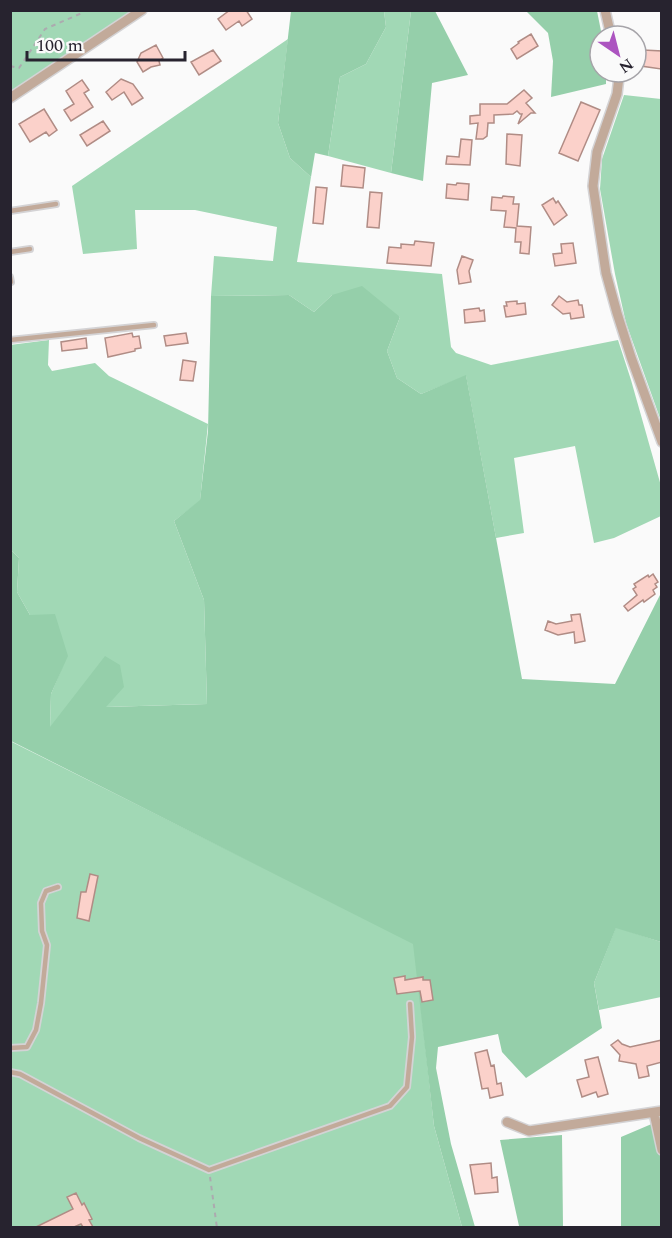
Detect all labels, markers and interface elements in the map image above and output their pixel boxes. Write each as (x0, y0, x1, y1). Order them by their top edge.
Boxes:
scale bar (27, 24, 184, 62)
north arrow (588, 24, 648, 84)
text: 100 m (36, 32, 83, 59)
text: N (614, 52, 638, 79)

